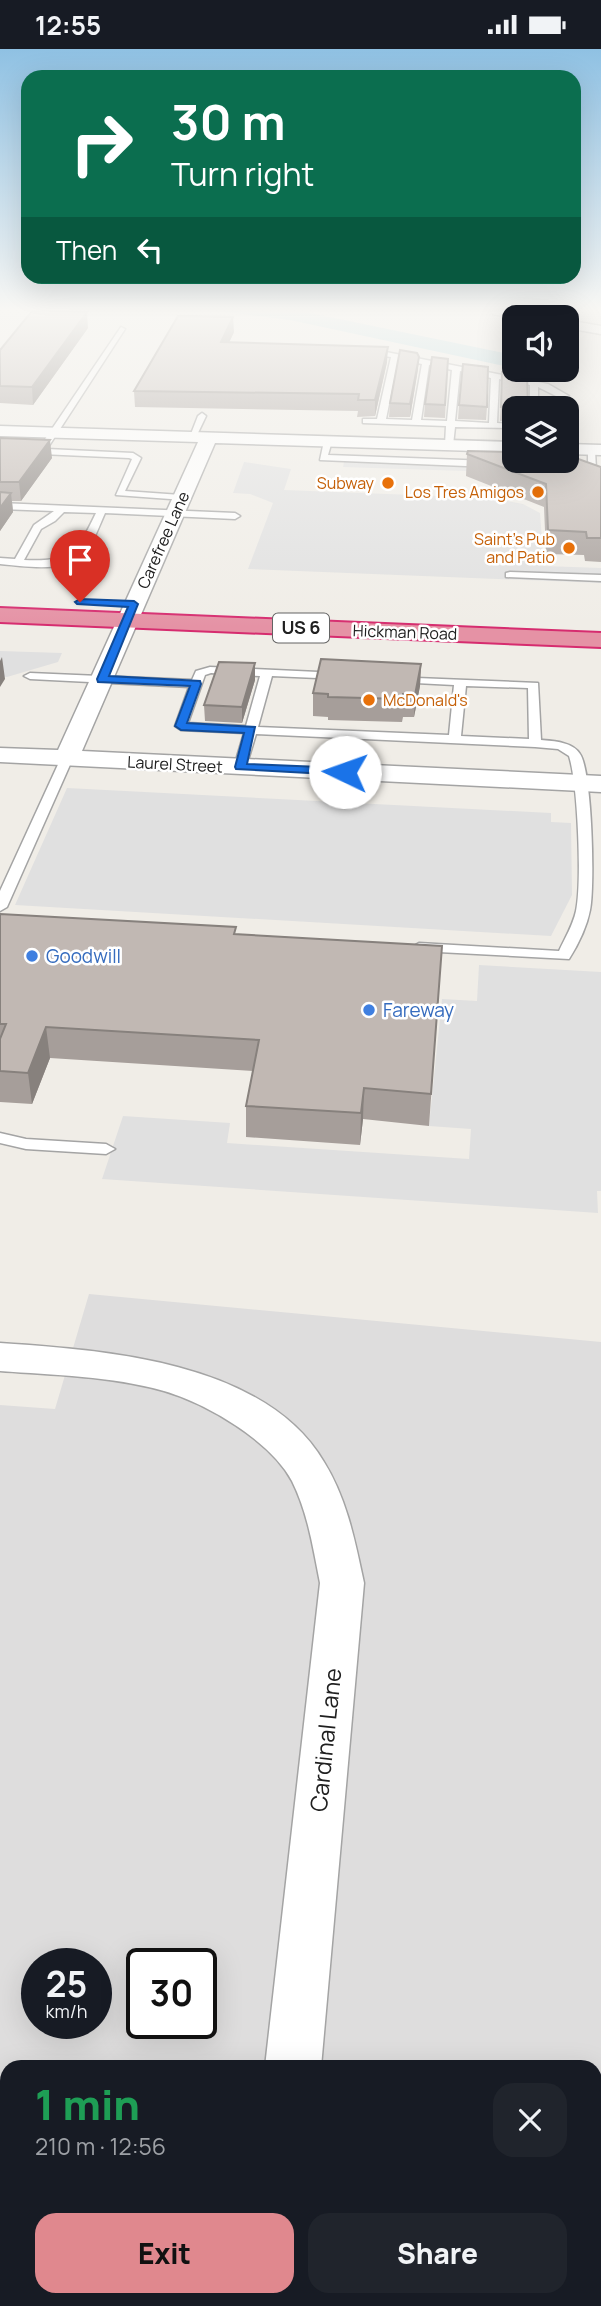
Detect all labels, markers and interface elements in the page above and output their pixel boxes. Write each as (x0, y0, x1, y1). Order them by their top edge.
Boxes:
text: 12:55 (35, 7, 101, 43)
text: 30 m (171, 88, 286, 155)
icon: right (56, 98, 147, 189)
text: Turn right (171, 152, 314, 196)
icon: left (131, 231, 169, 269)
text: Then (56, 232, 117, 268)
map controls (502, 305, 579, 473)
button: sound (502, 305, 579, 382)
button: layers (502, 396, 579, 473)
place label: Subway (317, 472, 375, 494)
marker: Subway (380, 475, 396, 491)
place label: Los Tres Amigos (405, 481, 524, 503)
marker: Los Tres Amigos (530, 484, 546, 500)
street label: Carefree Lane (132, 488, 194, 592)
place label: Saint's Pub and Patio (474, 528, 555, 568)
pin (50, 530, 110, 602)
marker: Saint's Pub and Patio (561, 540, 577, 556)
icon: arrive (61, 541, 99, 579)
road number: US 6 (273, 613, 329, 643)
street label: Hickman Road (352, 619, 458, 645)
place label: McDonald's (383, 689, 468, 711)
marker: McDonald's (361, 692, 377, 708)
position arrow (308, 735, 382, 809)
street label: Laurel Street (127, 751, 223, 777)
place label: Goodwill (46, 943, 121, 969)
marker: Goodwill (24, 948, 40, 964)
place label: Fareway (383, 997, 454, 1023)
marker: Fareway (361, 1002, 377, 1018)
street label: Cardinal Lane (302, 1666, 348, 1813)
speed limit sign: 30 (126, 1948, 217, 2039)
text: 25 (46, 1960, 87, 2008)
text: km/h (46, 1999, 87, 2023)
text: 1 min (35, 2075, 140, 2133)
button: close (493, 2083, 567, 2157)
text: 210 m · 12:56 (35, 2130, 166, 2162)
button: Exit (35, 2213, 294, 2293)
button: Share (308, 2213, 567, 2293)

